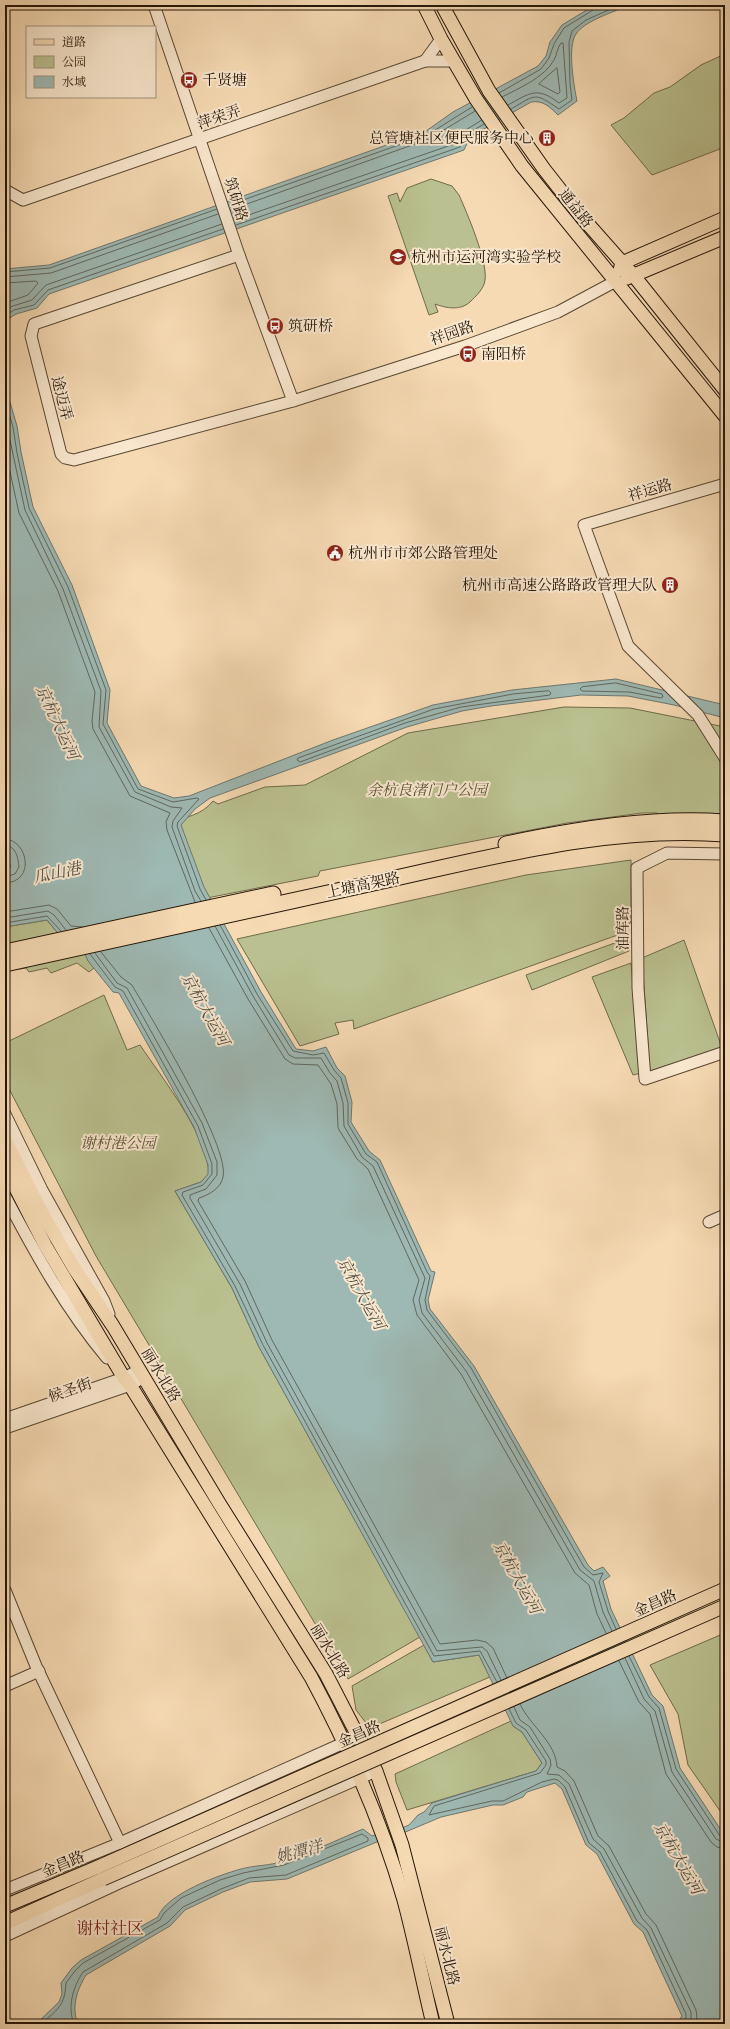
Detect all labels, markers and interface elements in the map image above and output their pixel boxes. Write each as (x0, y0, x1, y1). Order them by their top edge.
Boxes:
legend (26, 26, 156, 98)
text: 道路 (62, 34, 86, 50)
text: 公园 (62, 54, 86, 70)
bus stop icon: 千贤塘 (179, 70, 199, 90)
place label: 千贤塘 (202, 70, 247, 89)
text: 水域 (62, 74, 86, 90)
street label: 萍荣弄 (194, 100, 243, 133)
place label: 总管塘社区便民服务中心 (369, 128, 534, 147)
building icon: 总管塘社区便民服务中心 (537, 128, 557, 148)
street label: 筑研路 (220, 175, 252, 223)
street label: 通益路 (555, 184, 598, 231)
school or university icon: 杭州市运河湾实验学校 (388, 247, 408, 267)
place label: 杭州市运河湾实验学校 (411, 247, 561, 266)
bus stop icon: 筑研桥 (265, 316, 285, 336)
place label: 筑研桥 (288, 316, 333, 335)
street label: 祥园路 (427, 316, 476, 349)
bus stop icon: 南阳桥 (458, 344, 478, 364)
place label: 南阳桥 (481, 344, 526, 363)
street label: 途迈弄 (48, 374, 77, 422)
street label: 祥运路 (626, 474, 674, 505)
public building icon: 杭州市市郊公路管理处 (325, 543, 345, 563)
place label: 杭州市市郊公路管理处 (348, 543, 498, 562)
place label: 杭州市高速公路路政管理大队 (462, 575, 657, 594)
building icon: 杭州市高速公路路政管理大队 (660, 575, 680, 595)
water label: 京杭大运河 (31, 682, 85, 766)
park label: 余杭良渚门户公园 (367, 780, 489, 799)
water label: 瓜山港 (31, 857, 85, 888)
street label: 上塘高架路 (324, 867, 402, 902)
street label: 油库路 (613, 905, 632, 951)
water label: 京杭大运河 (177, 969, 236, 1052)
park label: 谢村港公园 (80, 1133, 157, 1152)
water label: 京杭大运河 (333, 1253, 392, 1336)
street label: 丽水北路 (138, 1344, 185, 1405)
street label: 候圣街 (45, 1373, 94, 1406)
water label: 京杭大运河 (489, 1537, 548, 1620)
street label: 金昌路 (630, 1585, 679, 1620)
street label: 丽水北路 (307, 1620, 354, 1681)
street label: 金昌路 (334, 1716, 383, 1751)
water label: 京杭大运河 (649, 1818, 709, 1901)
water label: 姚潭洋 (273, 1835, 327, 1868)
street label: 金昌路 (38, 1846, 87, 1881)
district label: 谢村社区 (76, 1917, 144, 1939)
street label: 丽水北路 (431, 1924, 464, 1987)

